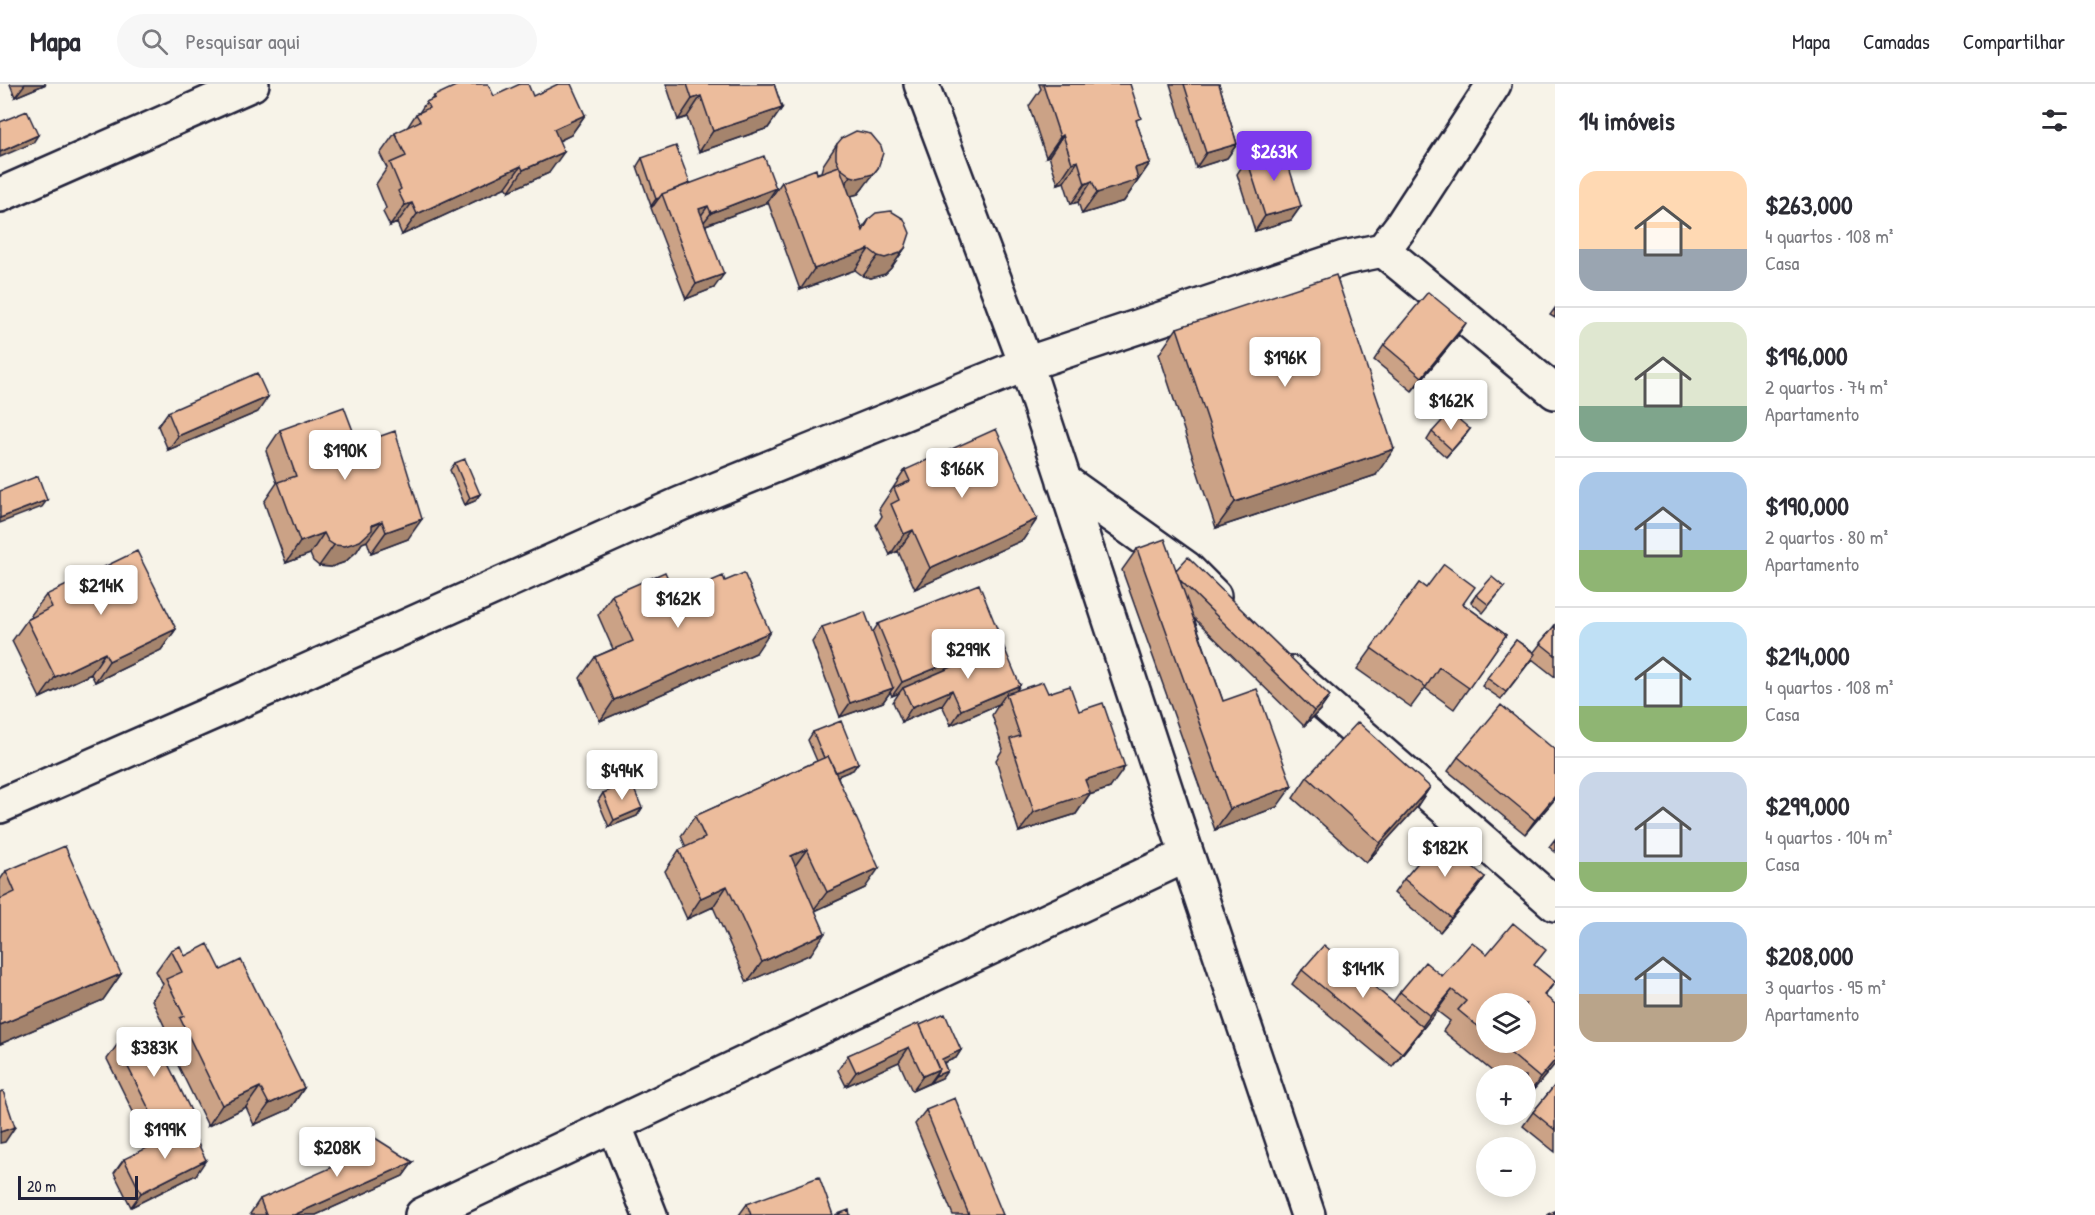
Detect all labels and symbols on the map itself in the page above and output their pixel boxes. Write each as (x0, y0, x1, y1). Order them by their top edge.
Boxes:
pin: $263K (1232, 131, 1316, 182)
pin: $196K (1243, 337, 1327, 388)
pin: $162K (1409, 380, 1493, 431)
pin: $190K (303, 430, 387, 481)
pin: $166K (920, 448, 1004, 499)
pin: $214K (59, 565, 143, 616)
pin: $162K (636, 578, 720, 629)
pin: $299K (926, 629, 1010, 680)
pin: $494K (580, 750, 664, 801)
pin: $182K (1403, 827, 1487, 878)
pin: $141K (1321, 948, 1405, 999)
pin: $383K (112, 1027, 196, 1078)
pin: $199K (123, 1109, 207, 1160)
pin: $208K (295, 1127, 379, 1178)
scale bar (18, 1173, 138, 1200)

